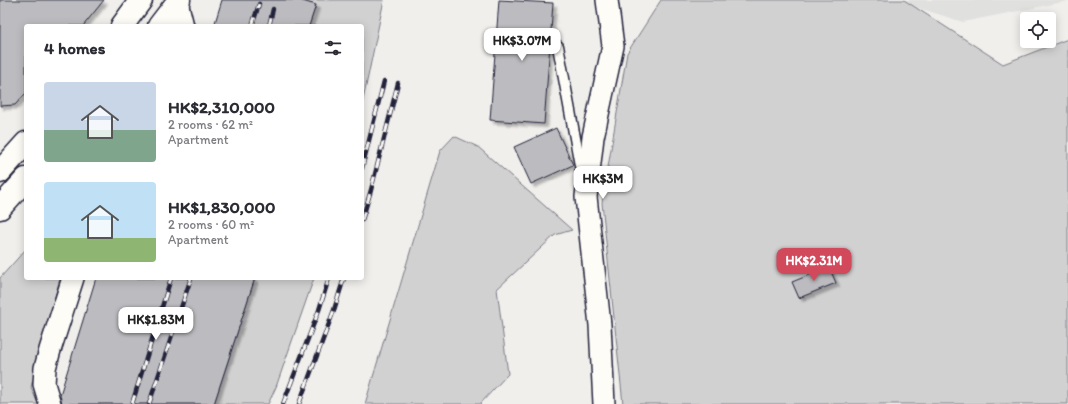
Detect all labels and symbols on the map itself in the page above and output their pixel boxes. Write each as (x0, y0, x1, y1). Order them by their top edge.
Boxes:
pin: HK$3.07M (481, 28, 563, 62)
pin: HK$3M (575, 166, 631, 200)
pin: HK$2.31M (773, 248, 855, 282)
pin: HK$1.83M (115, 307, 197, 341)

